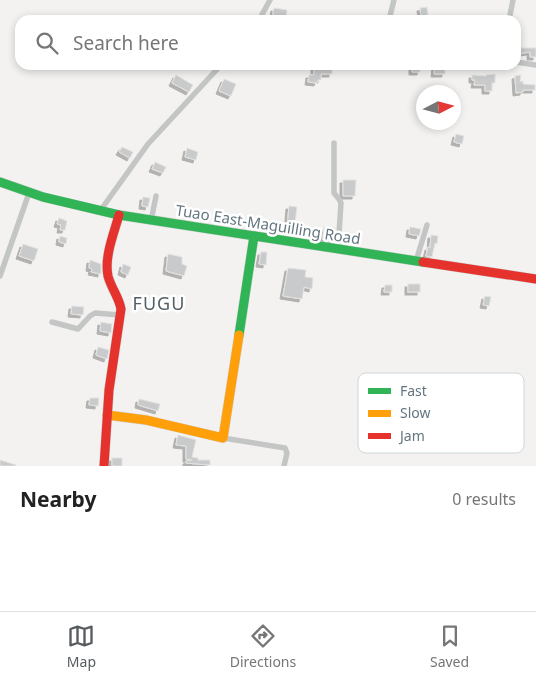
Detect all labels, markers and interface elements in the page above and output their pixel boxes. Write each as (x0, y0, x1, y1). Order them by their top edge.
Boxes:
search box (15, 15, 521, 70)
icon: search (33, 29, 61, 57)
text: Search here (73, 30, 179, 56)
north arrow (416, 85, 461, 130)
street label: Tuao East-Maguilling Road (174, 200, 362, 249)
district label: FUGU (133, 291, 185, 315)
legend (358, 373, 524, 453)
text: Fast (400, 381, 427, 400)
text: Slow (400, 403, 431, 422)
text: Jam (398, 426, 425, 445)
text: Nearby (20, 485, 96, 513)
text: 0 results (452, 488, 516, 510)
tab: Map (67, 622, 96, 671)
tab: Directions (230, 622, 296, 671)
tab: Saved (430, 622, 469, 671)

